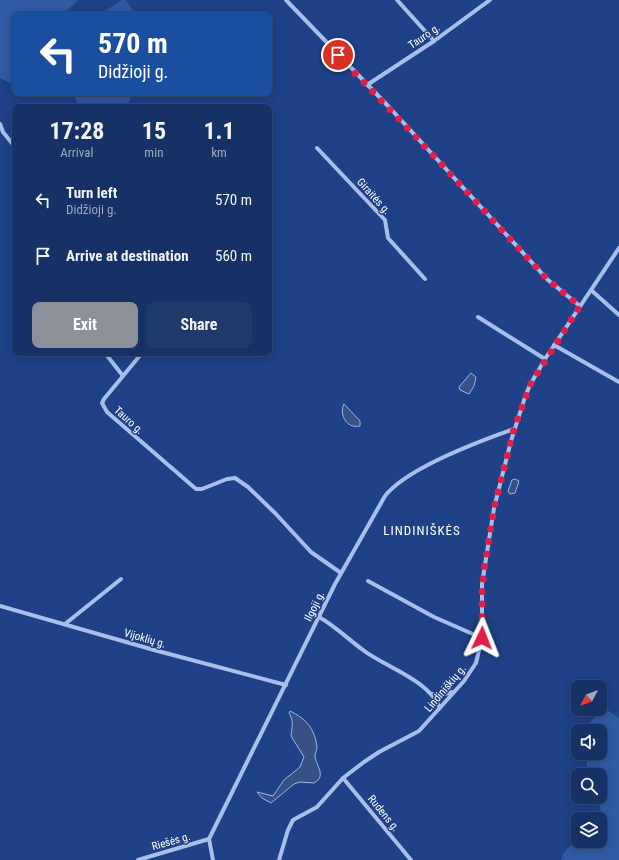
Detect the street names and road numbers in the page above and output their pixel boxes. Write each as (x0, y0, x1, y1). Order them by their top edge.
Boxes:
street label: Tauro g. (406, 21, 443, 52)
street label: Giraitės g. (354, 176, 393, 217)
street label: Tauro g. (111, 404, 146, 437)
street label: Ilgoji g. (302, 589, 327, 623)
street label: Vijoklių g. (122, 626, 167, 651)
street label: Lindiniškių g. (422, 662, 469, 715)
street label: Rudens g. (365, 793, 402, 834)
street label: Riešės g. (150, 830, 192, 853)

